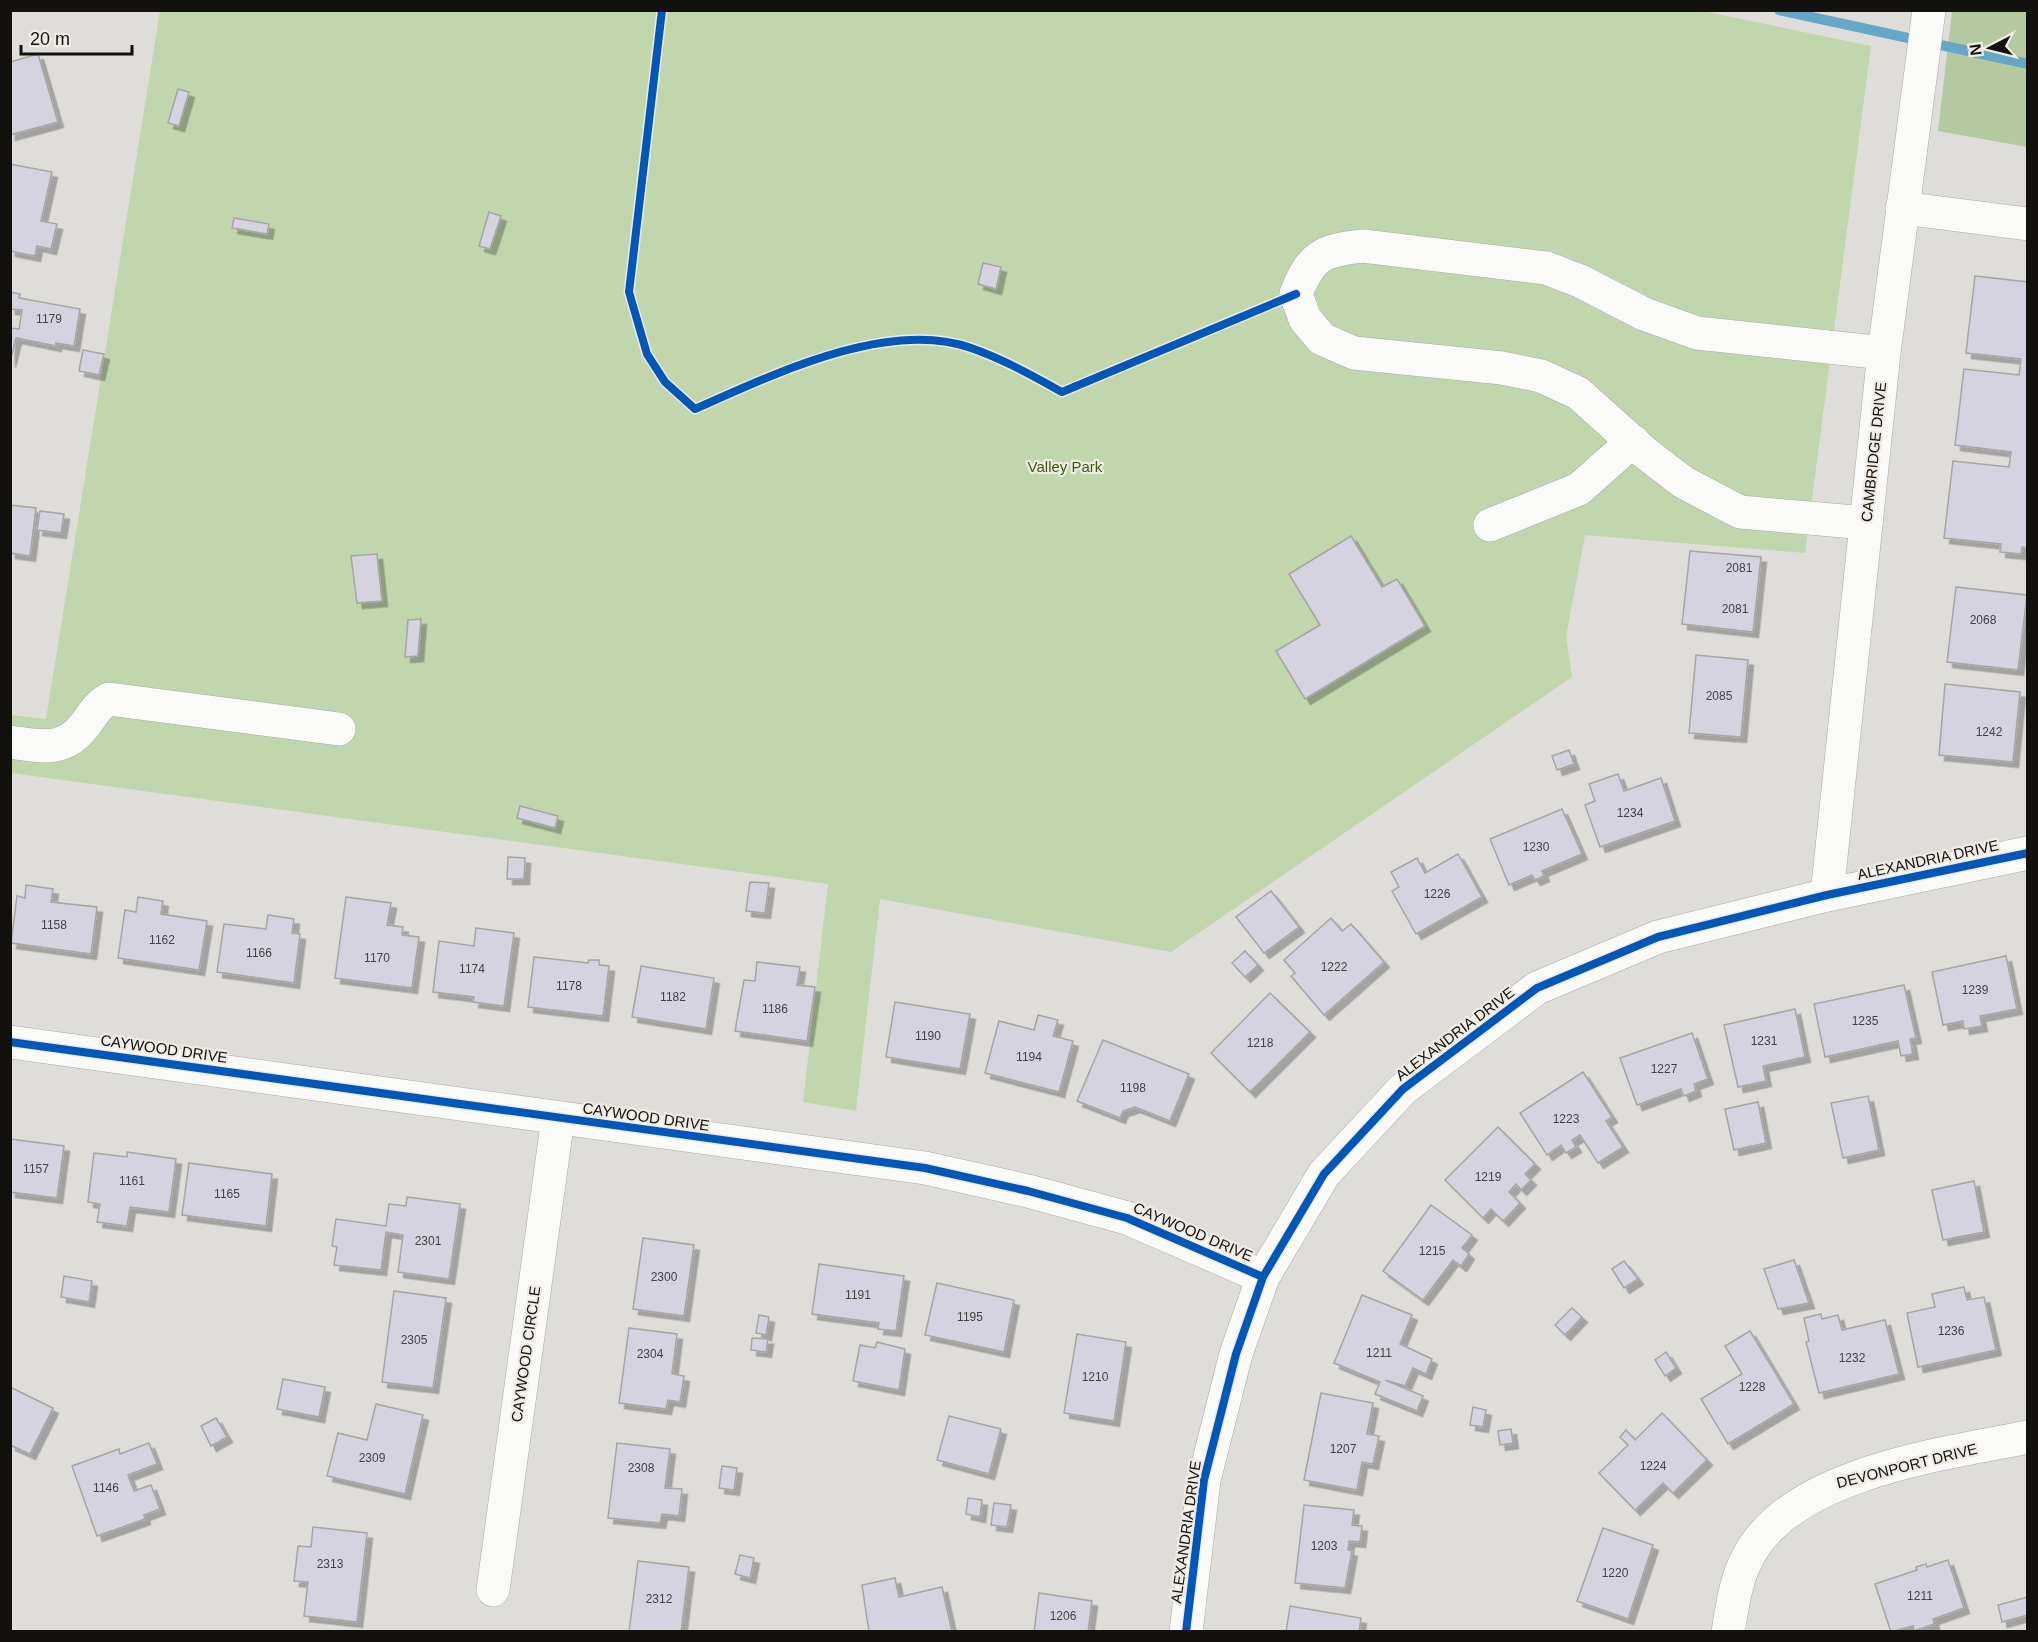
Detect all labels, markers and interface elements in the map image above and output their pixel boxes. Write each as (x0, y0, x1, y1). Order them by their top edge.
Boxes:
scale bar (21, 18, 132, 56)
north arrow (1960, 18, 2020, 78)
text: 20 m (30, 29, 70, 49)
text: N (1966, 43, 1985, 57)
house number: 1179 (36, 312, 62, 326)
street label: CAMBRIDGE DRIVE (1858, 381, 1889, 523)
park label: Valley Park (1028, 458, 1103, 475)
house number: 2081 (1726, 561, 1753, 575)
house number: 2081 (1722, 602, 1749, 616)
house number: 2068 (1970, 613, 1997, 627)
house number: 2085 (1706, 689, 1733, 703)
house number: 1242 (1976, 725, 2003, 739)
house number: 1234 (1617, 806, 1644, 820)
street label: ALEXANDRIA DRIVE (1856, 836, 2000, 883)
house number: 1230 (1523, 840, 1550, 854)
house number: 1226 (1424, 887, 1451, 901)
house number: 1158 (41, 918, 67, 932)
house number: 1162 (149, 933, 175, 947)
house number: 1166 (246, 946, 272, 960)
house number: 1170 (364, 951, 390, 965)
house number: 1222 (1321, 960, 1348, 974)
house number: 1174 (459, 962, 485, 976)
house number: 1178 (556, 979, 582, 993)
street label: ALEXANDRIA DRIVE (1392, 983, 1517, 1084)
house number: 1239 (1962, 983, 1989, 997)
house number: 1182 (660, 990, 686, 1004)
house number: 1186 (762, 1002, 788, 1016)
house number: 1235 (1852, 1014, 1879, 1028)
house number: 1190 (915, 1029, 941, 1043)
street label: CAYWOOD DRIVE (99, 1031, 229, 1066)
house number: 1231 (1751, 1034, 1778, 1048)
house number: 1218 (1247, 1036, 1274, 1050)
house number: 1194 (1016, 1050, 1042, 1064)
house number: 1227 (1651, 1062, 1678, 1076)
house number: 1198 (1120, 1081, 1146, 1095)
street label: CAYWOOD DRIVE (581, 1099, 711, 1134)
house number: 1223 (1553, 1112, 1580, 1126)
house number: 1157 (23, 1162, 49, 1176)
house number: 1219 (1475, 1170, 1502, 1184)
house number: 1161 (119, 1174, 145, 1188)
house number: 1165 (214, 1187, 240, 1201)
street label: CAYWOOD DRIVE (1131, 1199, 1255, 1264)
house number: 2301 (415, 1234, 442, 1248)
house number: 1215 (1419, 1244, 1446, 1258)
house number: 2300 (651, 1270, 678, 1284)
street label: CAYWOOD CIRCLE (508, 1285, 543, 1423)
house number: 1191 (845, 1288, 871, 1302)
house number: 1195 (957, 1310, 983, 1324)
house number: 1236 (1938, 1324, 1965, 1338)
house number: 2305 (401, 1333, 428, 1347)
house number: 1211 (1366, 1346, 1392, 1360)
house number: 2304 (637, 1347, 664, 1361)
house number: 1232 (1839, 1351, 1866, 1365)
house number: 1210 (1082, 1370, 1109, 1384)
house number: 1228 (1739, 1380, 1766, 1394)
street label: DEVONPORT DRIVE (1835, 1440, 1979, 1491)
house number: 1207 (1330, 1442, 1357, 1456)
house number: 2309 (359, 1451, 386, 1465)
street label: ALEXANDRIA DRIVE (1167, 1459, 1204, 1605)
house number: 1224 (1640, 1459, 1667, 1473)
house number: 2308 (628, 1461, 655, 1475)
house number: 1146 (93, 1481, 119, 1495)
house number: 1203 (1311, 1539, 1338, 1553)
house number: 2313 (317, 1557, 344, 1571)
house number: 1220 (1602, 1566, 1629, 1580)
house number: 1211 (1907, 1589, 1933, 1603)
house number: 2312 (646, 1592, 673, 1606)
house number: 1206 (1050, 1609, 1077, 1623)

